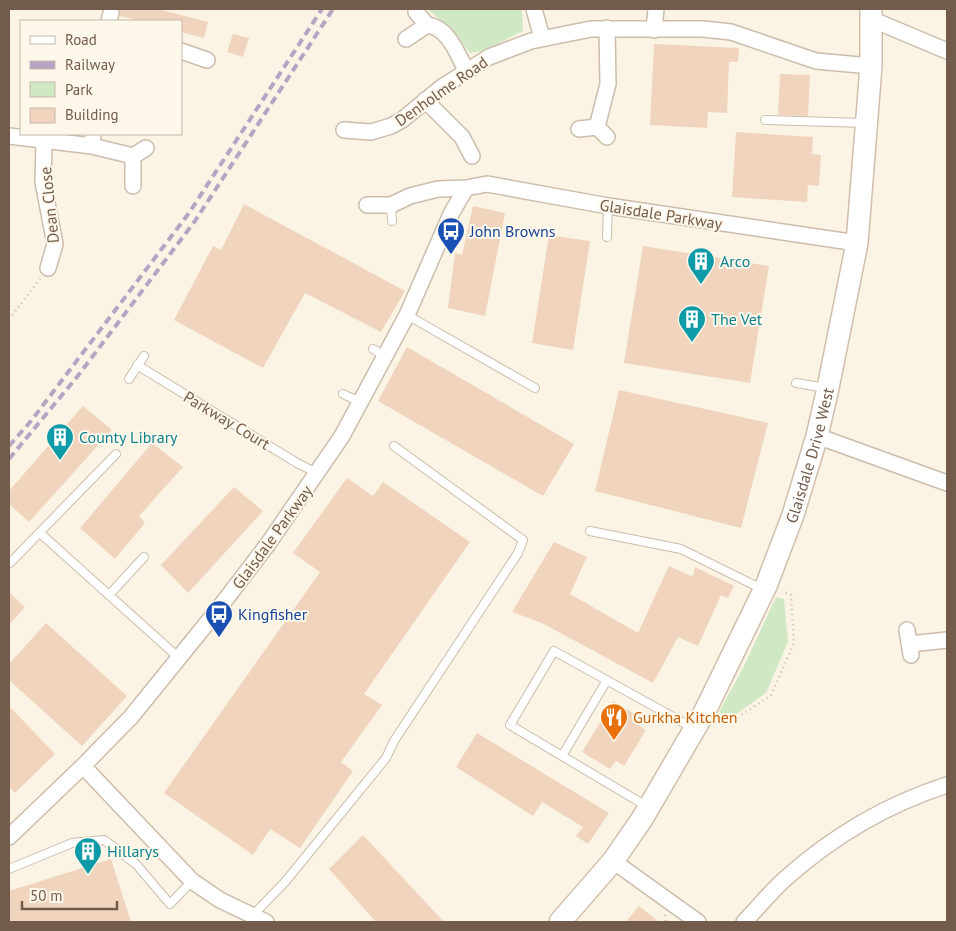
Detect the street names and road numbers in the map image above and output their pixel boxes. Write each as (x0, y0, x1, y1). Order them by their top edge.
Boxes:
street label: Denholme Road (391, 52, 491, 130)
street label: Dean Close (35, 166, 63, 244)
street label: Glaisdale Parkway (598, 194, 724, 234)
street label: Glaisdale Drive West (781, 385, 838, 526)
street label: Parkway Court (180, 386, 274, 454)
street label: Glaisdale Parkway (228, 481, 317, 593)

